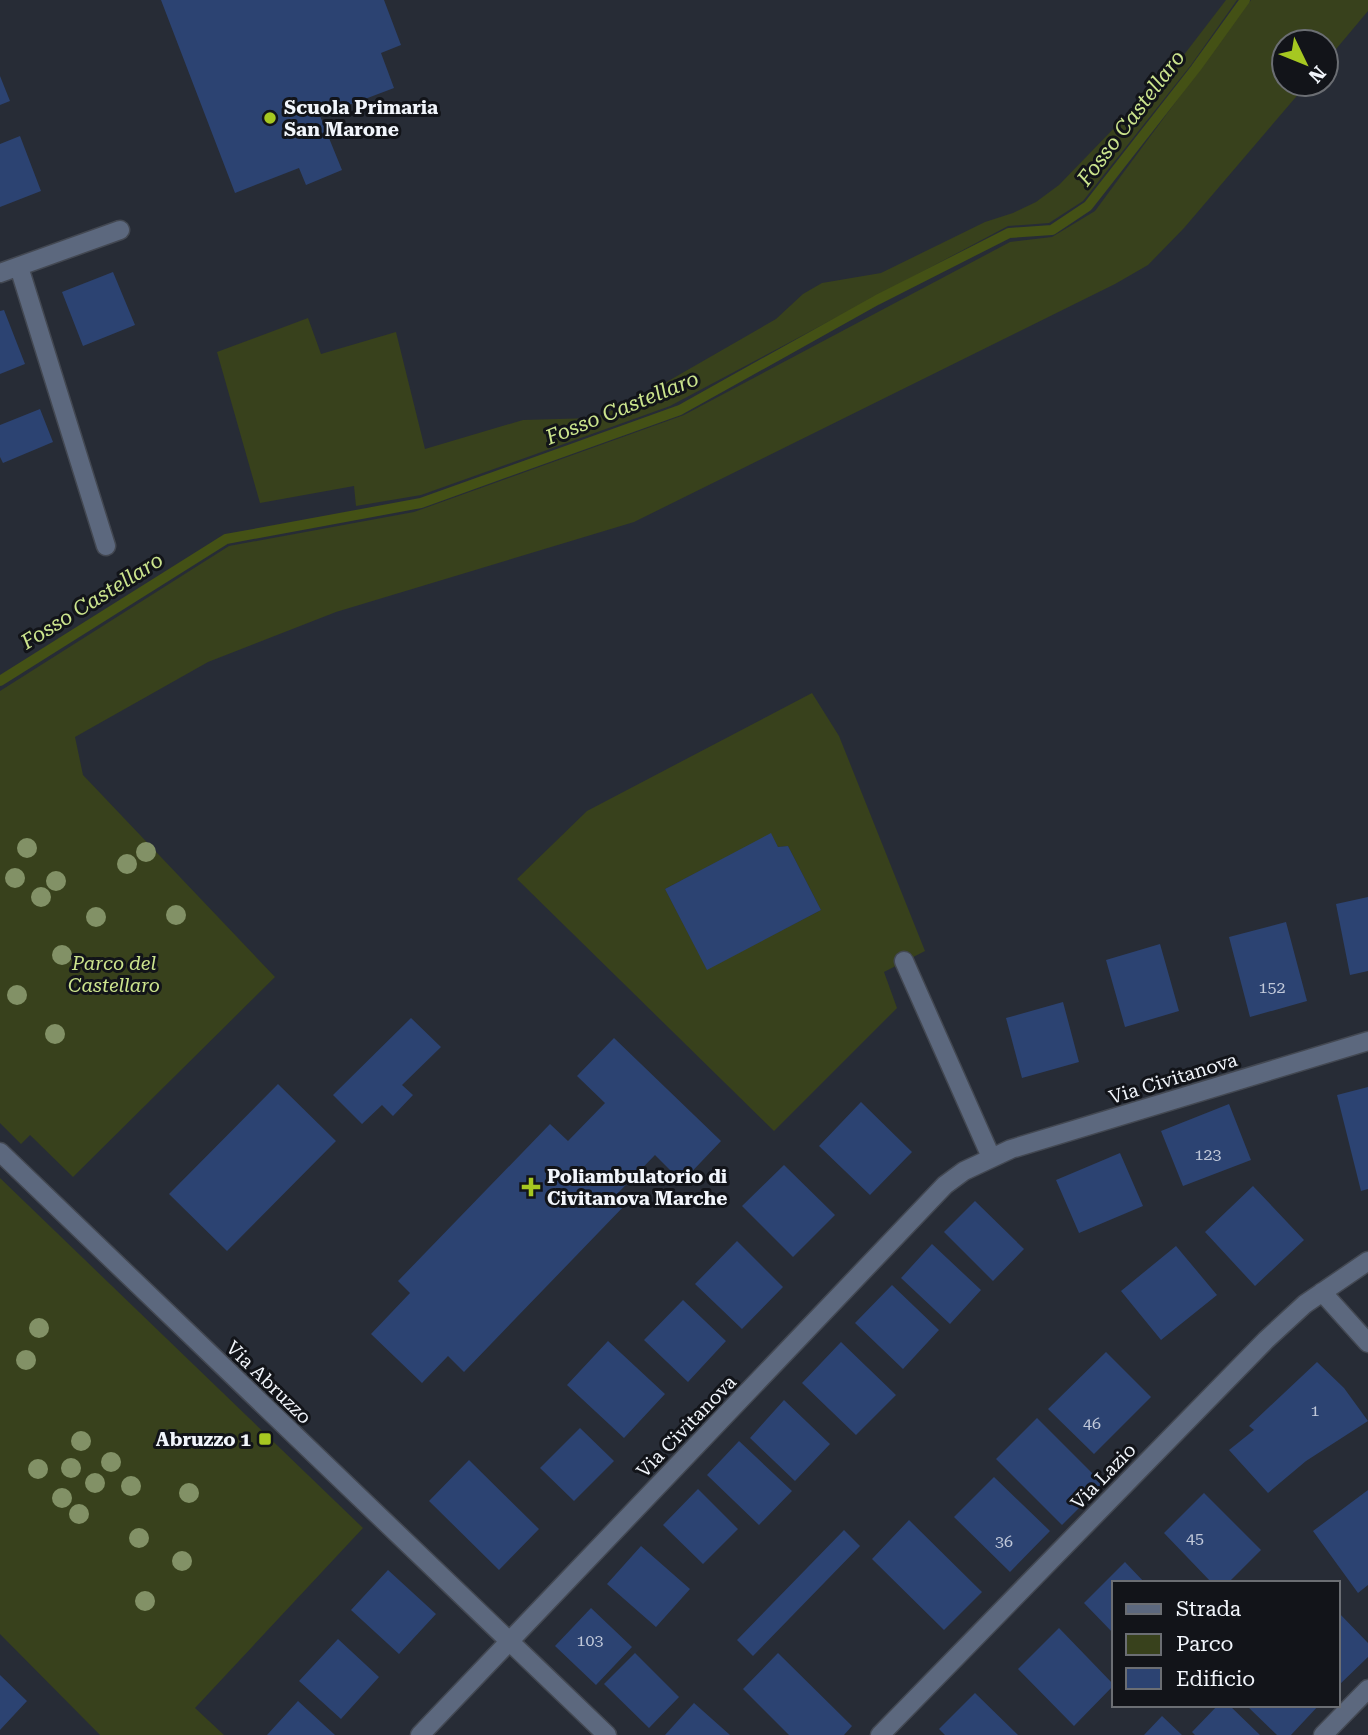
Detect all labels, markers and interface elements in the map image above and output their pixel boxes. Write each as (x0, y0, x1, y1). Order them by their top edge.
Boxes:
north arrow (1270, 28, 1340, 98)
water label: Fosso Castellaro (1072, 46, 1190, 191)
text: N (1303, 61, 1330, 88)
place label: Scuola Primaria San Marone (284, 96, 438, 141)
marker: Scuola Primaria San Marone (262, 110, 278, 126)
water label: Fosso Castellaro (541, 366, 702, 450)
water label: Fosso Castellaro (16, 548, 167, 655)
park label: Parco del Castellaro (68, 952, 160, 997)
house number: 152 (1259, 978, 1285, 997)
street label: Via Civitanova (1106, 1048, 1241, 1109)
house number: 123 (1195, 1145, 1221, 1164)
place label: Poliambulatorio di Civitanova Marche (547, 1165, 727, 1210)
marker: Poliambulatorio di Civitanova Marche (521, 1177, 541, 1197)
street label: Via Abruzzo (221, 1336, 316, 1429)
street label: Via Civitanova (632, 1370, 741, 1482)
house number: 1 (1311, 1401, 1320, 1420)
house number: 46 (1083, 1414, 1101, 1433)
place label: Abruzzo 1 (156, 1428, 251, 1451)
marker: Abruzzo 1 (257, 1431, 273, 1447)
street label: Via Lazio (1066, 1438, 1141, 1514)
house number: 45 (1186, 1529, 1204, 1548)
house number: 36 (995, 1532, 1013, 1551)
legend (1112, 1581, 1340, 1707)
text: Strada (1176, 1597, 1242, 1621)
house number: 103 (577, 1631, 603, 1650)
text: Parco (1176, 1632, 1233, 1656)
text: Edificio (1176, 1667, 1255, 1691)

